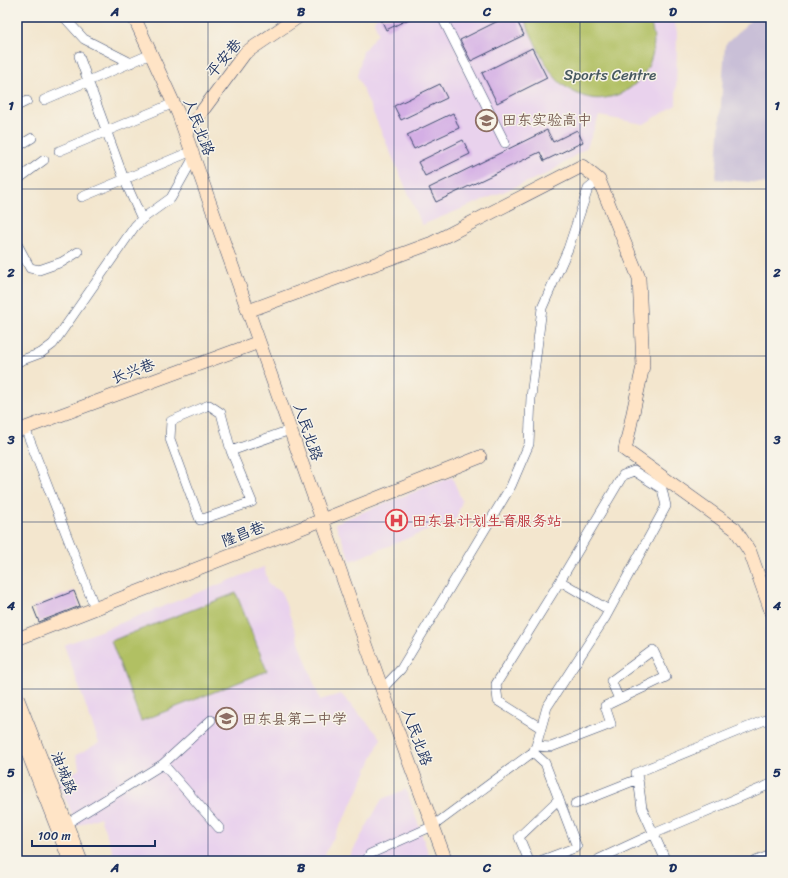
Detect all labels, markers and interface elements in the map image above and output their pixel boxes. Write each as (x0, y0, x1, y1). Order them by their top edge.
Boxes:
text: A (110, 0, 119, 23)
text: B (297, 0, 306, 23)
text: C (482, 0, 492, 23)
text: D (669, 0, 677, 23)
street label: 平安巷 (200, 32, 248, 84)
park label: Sports Centre (564, 62, 656, 88)
text: 1 (8, 94, 14, 117)
street label: 人民北路 (176, 94, 222, 160)
text: 1 (774, 94, 780, 117)
school or university icon: 田东实验高中 (474, 107, 500, 133)
place label: 田东实验高中 (502, 107, 592, 133)
text: 2 (6, 261, 15, 284)
text: 2 (772, 261, 781, 284)
street label: 长兴巷 (107, 351, 159, 391)
street label: 人民北路 (286, 399, 330, 465)
text: 3 (6, 428, 15, 451)
text: 3 (772, 428, 781, 451)
hospital icon: 田东县计划生育服务站 (383, 508, 409, 534)
place label: 田东县计划生育服务站 (412, 508, 562, 534)
street label: 隆昌巷 (217, 514, 269, 554)
text: 4 (6, 594, 16, 617)
text: 4 (772, 594, 782, 617)
street label: 人民北路 (395, 704, 439, 770)
school or university icon: 田东县第二中学 (214, 706, 240, 732)
place label: 田东县第二中学 (242, 706, 347, 732)
street label: 油城路 (44, 747, 84, 799)
text: 5 (7, 761, 15, 784)
text: 5 (773, 761, 781, 784)
scale bar (32, 822, 155, 848)
text: 100 m (38, 825, 71, 847)
text: A (110, 856, 119, 878)
text: B (297, 856, 306, 878)
text: C (482, 856, 492, 878)
text: D (669, 856, 677, 878)

